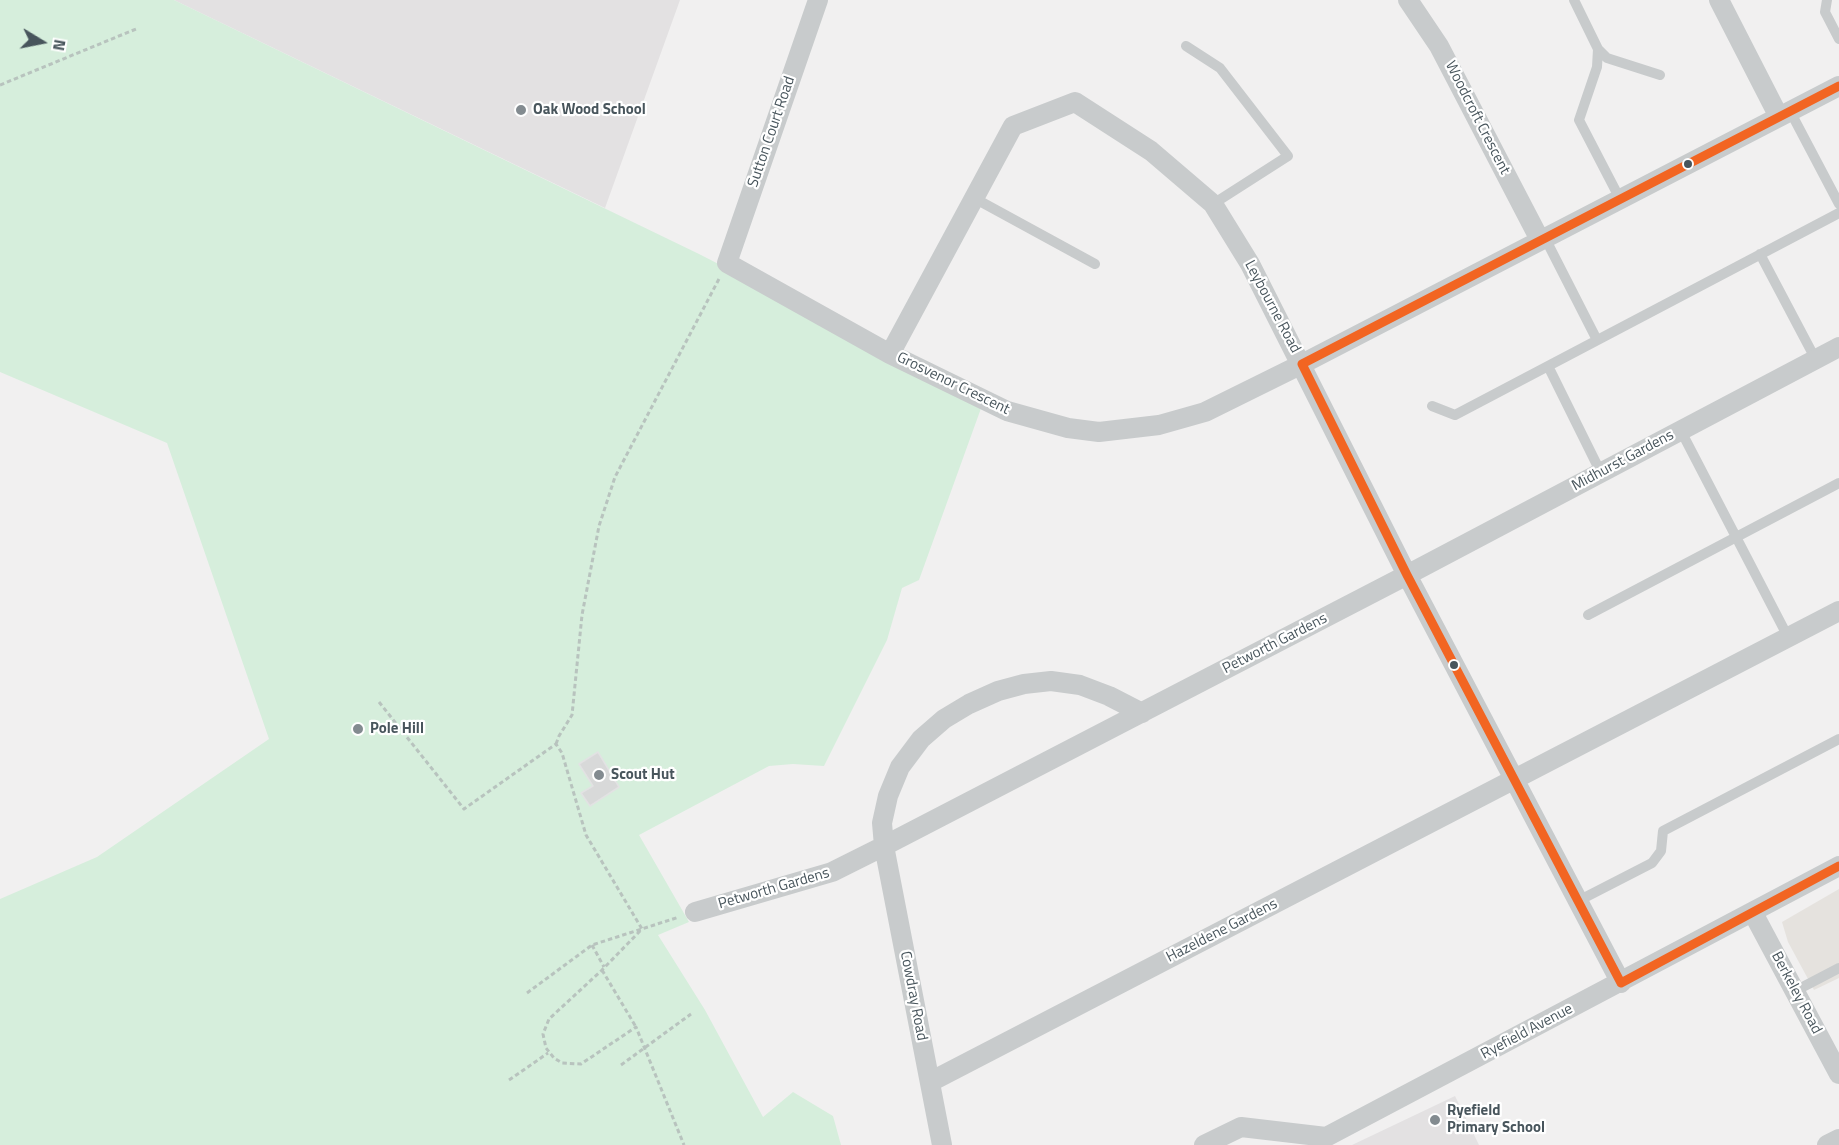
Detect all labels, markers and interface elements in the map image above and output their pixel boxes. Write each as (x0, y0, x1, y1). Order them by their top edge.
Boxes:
north arrow (12, 12, 72, 72)
text: N (47, 38, 73, 53)
street label: Woodcroft Crescent (1441, 58, 1513, 178)
street label: Sutton Court Road (745, 74, 799, 190)
place label: Oak Wood School (533, 101, 646, 119)
marker: Oak Wood School (514, 103, 528, 117)
unlabelled marker (1682, 158, 1694, 170)
street label: Leybourne Road (1240, 258, 1304, 356)
street label: Grosvenor Crescent (894, 349, 1012, 419)
street label: Midhurst Gardens (1569, 427, 1677, 495)
street label: Petworth Gardens (1220, 610, 1330, 678)
unlabelled marker (1448, 659, 1460, 671)
place label: Pole Hill (370, 720, 424, 738)
marker: Pole Hill (351, 722, 365, 736)
place label: Scout Hut (611, 766, 675, 784)
marker: Scout Hut (592, 768, 606, 782)
street label: Petworth Gardens (716, 864, 832, 914)
street label: Hazeldene Gardens (1163, 895, 1281, 967)
street label: Berkeley Road (1767, 949, 1825, 1037)
street label: Cowdray Road (896, 950, 930, 1042)
street label: Ryefield Avenue (1478, 1000, 1576, 1064)
place label: Ryefield Primary School (1447, 1102, 1545, 1137)
marker: Ryefield Primary School (1428, 1113, 1442, 1127)

